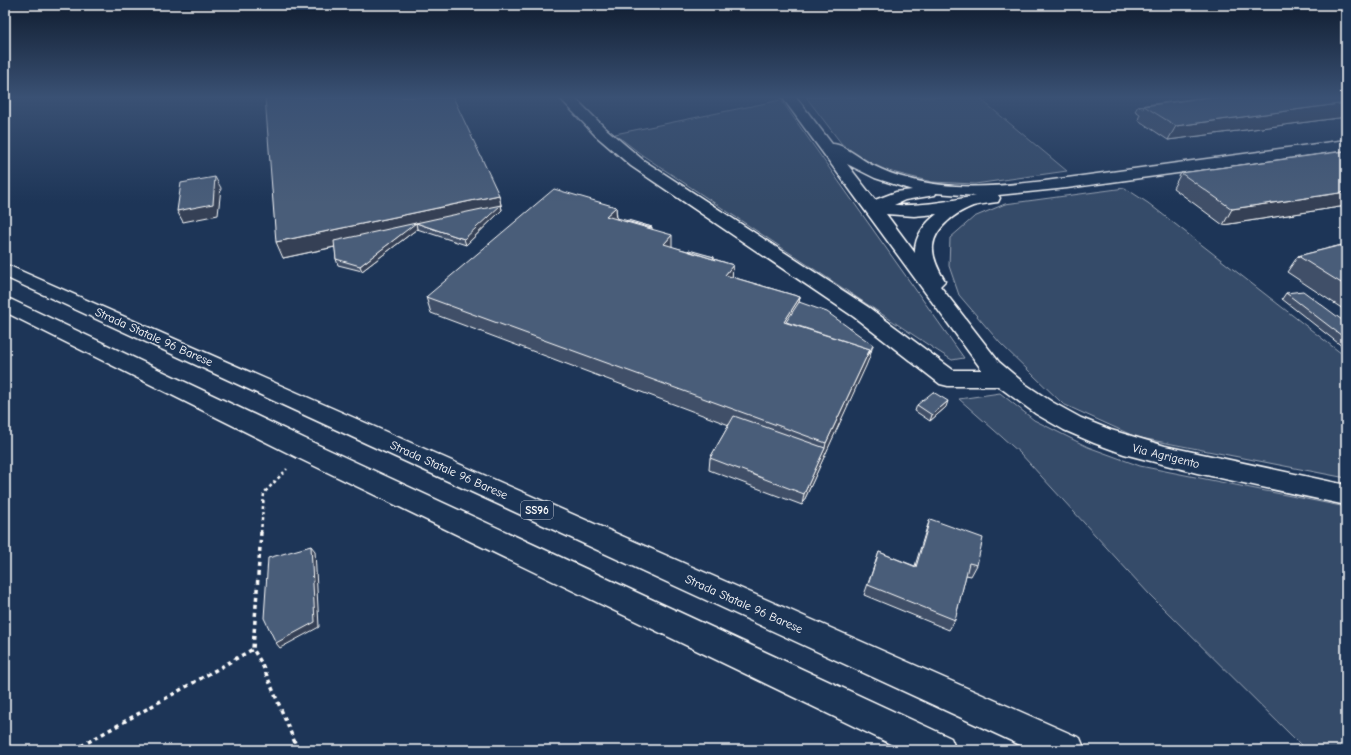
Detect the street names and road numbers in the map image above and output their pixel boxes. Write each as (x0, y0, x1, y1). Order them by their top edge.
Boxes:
street label: Strada Statale 96 Barese (93, 305, 215, 369)
street label: Strada Statale 96 Barese (388, 438, 510, 502)
street label: Via Agrigento (1131, 441, 1201, 471)
road number: SS96 (521, 501, 553, 519)
street label: Strada Statale 96 Barese (683, 572, 805, 636)

